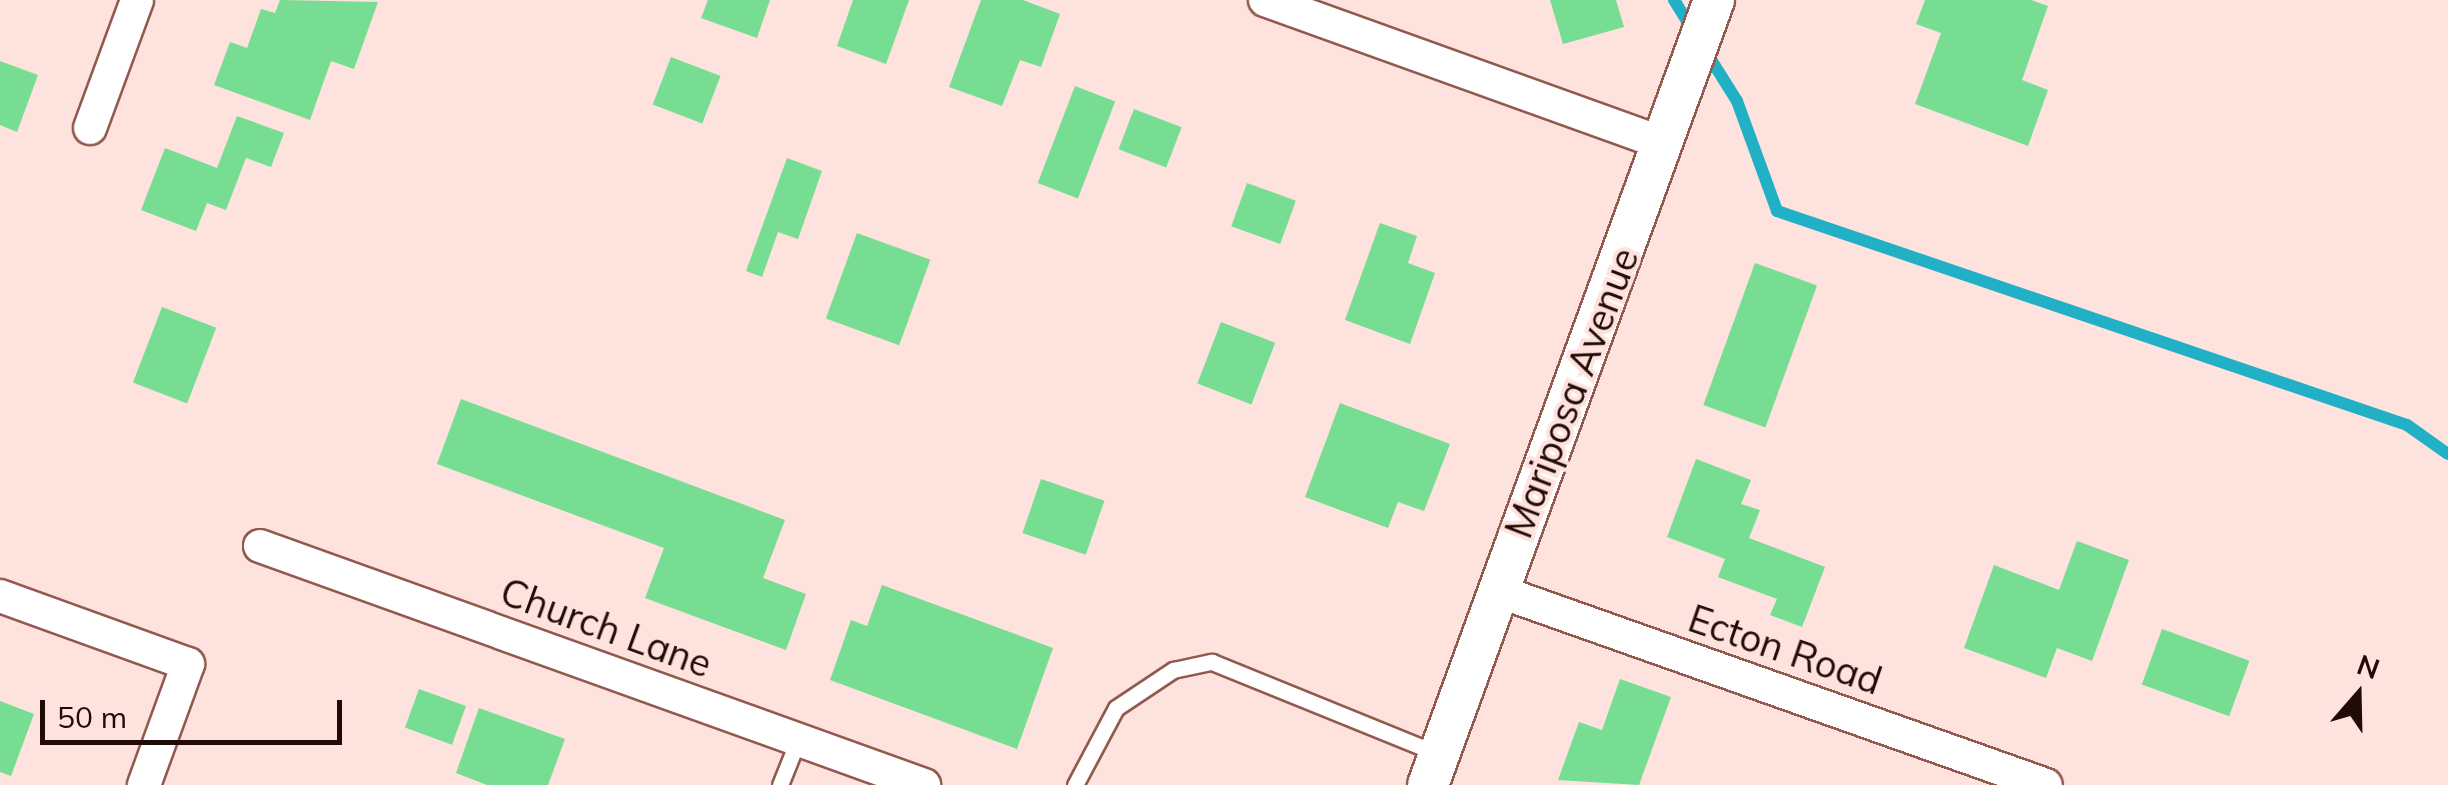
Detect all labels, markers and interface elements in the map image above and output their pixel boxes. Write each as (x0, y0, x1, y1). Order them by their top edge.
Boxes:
street label: Mariposa Avenue (1496, 242, 1648, 544)
street label: Church Lane (494, 569, 718, 687)
street label: Ecton Road (1682, 596, 1888, 704)
north arrow (2308, 645, 2408, 745)
text: N (2353, 646, 2384, 686)
scale bar (45, 680, 348, 742)
text: 50 m (57, 698, 127, 736)

